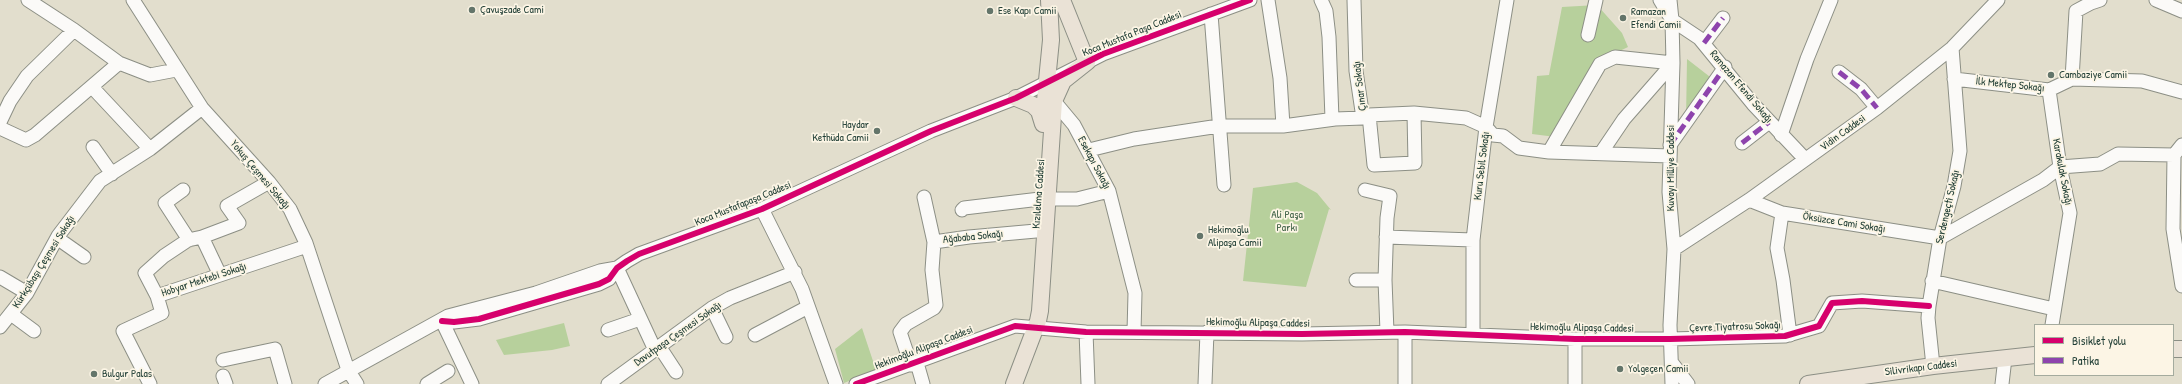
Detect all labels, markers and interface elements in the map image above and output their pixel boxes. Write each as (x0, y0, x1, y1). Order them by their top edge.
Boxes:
place label: Çavuşzade Cami (480, 3, 544, 17)
place label: Ese Kapı Camii (998, 4, 1057, 18)
marker: Çavuşzade Cami (467, 5, 477, 15)
place label: Ramazan Efendi Camii (1631, 5, 1681, 31)
marker: Ese Kapı Camii (985, 6, 995, 16)
street label: Koca Mustafa Paşa Caddesi (1080, 8, 1184, 60)
marker: Ramazan Efendi Camii (1618, 13, 1628, 23)
street label: Ramazan Efendi Sokağı (1707, 48, 1775, 126)
street label: Çınar Sokağı (1350, 60, 1370, 112)
place label: Cambaziye Camii (2059, 68, 2127, 82)
marker: Cambaziye Camii (2046, 70, 2056, 80)
street label: İlk Mektep Sokağı (1975, 75, 2045, 95)
street label: Vidin Caddesi (1818, 112, 1868, 154)
place label: Haydar Kethüda Camii (812, 118, 869, 144)
street label: Kuvayı Milliye Caddesi (1664, 125, 1678, 211)
marker: Haydar Kethüda Camii (872, 126, 882, 136)
street label: Kuru Sebil Sokağı (1471, 131, 1493, 201)
street label: Esekapı Sokağı (1075, 134, 1113, 192)
street label: Yokuş Çeşmesi Sokağı (227, 138, 293, 212)
street label: Karakulak Sokağı (2049, 138, 2075, 206)
street label: Kızılelma Caddesi (1030, 159, 1048, 229)
street label: Serdengeçti Sokağı (1933, 169, 1963, 245)
street label: Koca Mustafapaşa Caddesi (693, 179, 793, 229)
park label: Ali Paşa Parkı (1271, 208, 1303, 234)
street label: Öksüzce Cami Sokağı (1802, 210, 1886, 236)
street label: Kürkçübaşı Çeşmesi Sokağı (10, 213, 78, 311)
place label: Hekimoğlu Alipaşa Camii (1208, 223, 1262, 249)
street label: Ağababa Sokağı (942, 227, 1004, 247)
marker: Hekimoğlu Alipaşa Camii (1195, 231, 1205, 241)
street label: Hobyar Mektebi Sokağı (160, 260, 248, 300)
street label: Davutpaşa Çeşmesi Sokağı (632, 299, 724, 369)
street label: Hekimoğlu Alipaşa Caddesi (1206, 315, 1310, 331)
street label: Çevre Tiyatrosu Sokağı (1689, 319, 1781, 335)
street label: Hekimoğlu Alipaşa Caddesi (1530, 320, 1634, 336)
street label: Hekimoğlu Alipaşa Caddesi (873, 323, 975, 373)
legend (2034, 324, 2174, 376)
text: Bisiklet yolu (2072, 332, 2126, 349)
text: Patika (2072, 352, 2099, 369)
street label: Silivrikapı Caddesi (1884, 357, 1958, 379)
place label: Yolgeçen Camii (1628, 362, 1688, 376)
marker: Yolgeçen Camii (1615, 364, 1625, 374)
place label: Bulgur Palas (102, 367, 152, 381)
marker: Bulgur Palas (89, 369, 99, 379)

